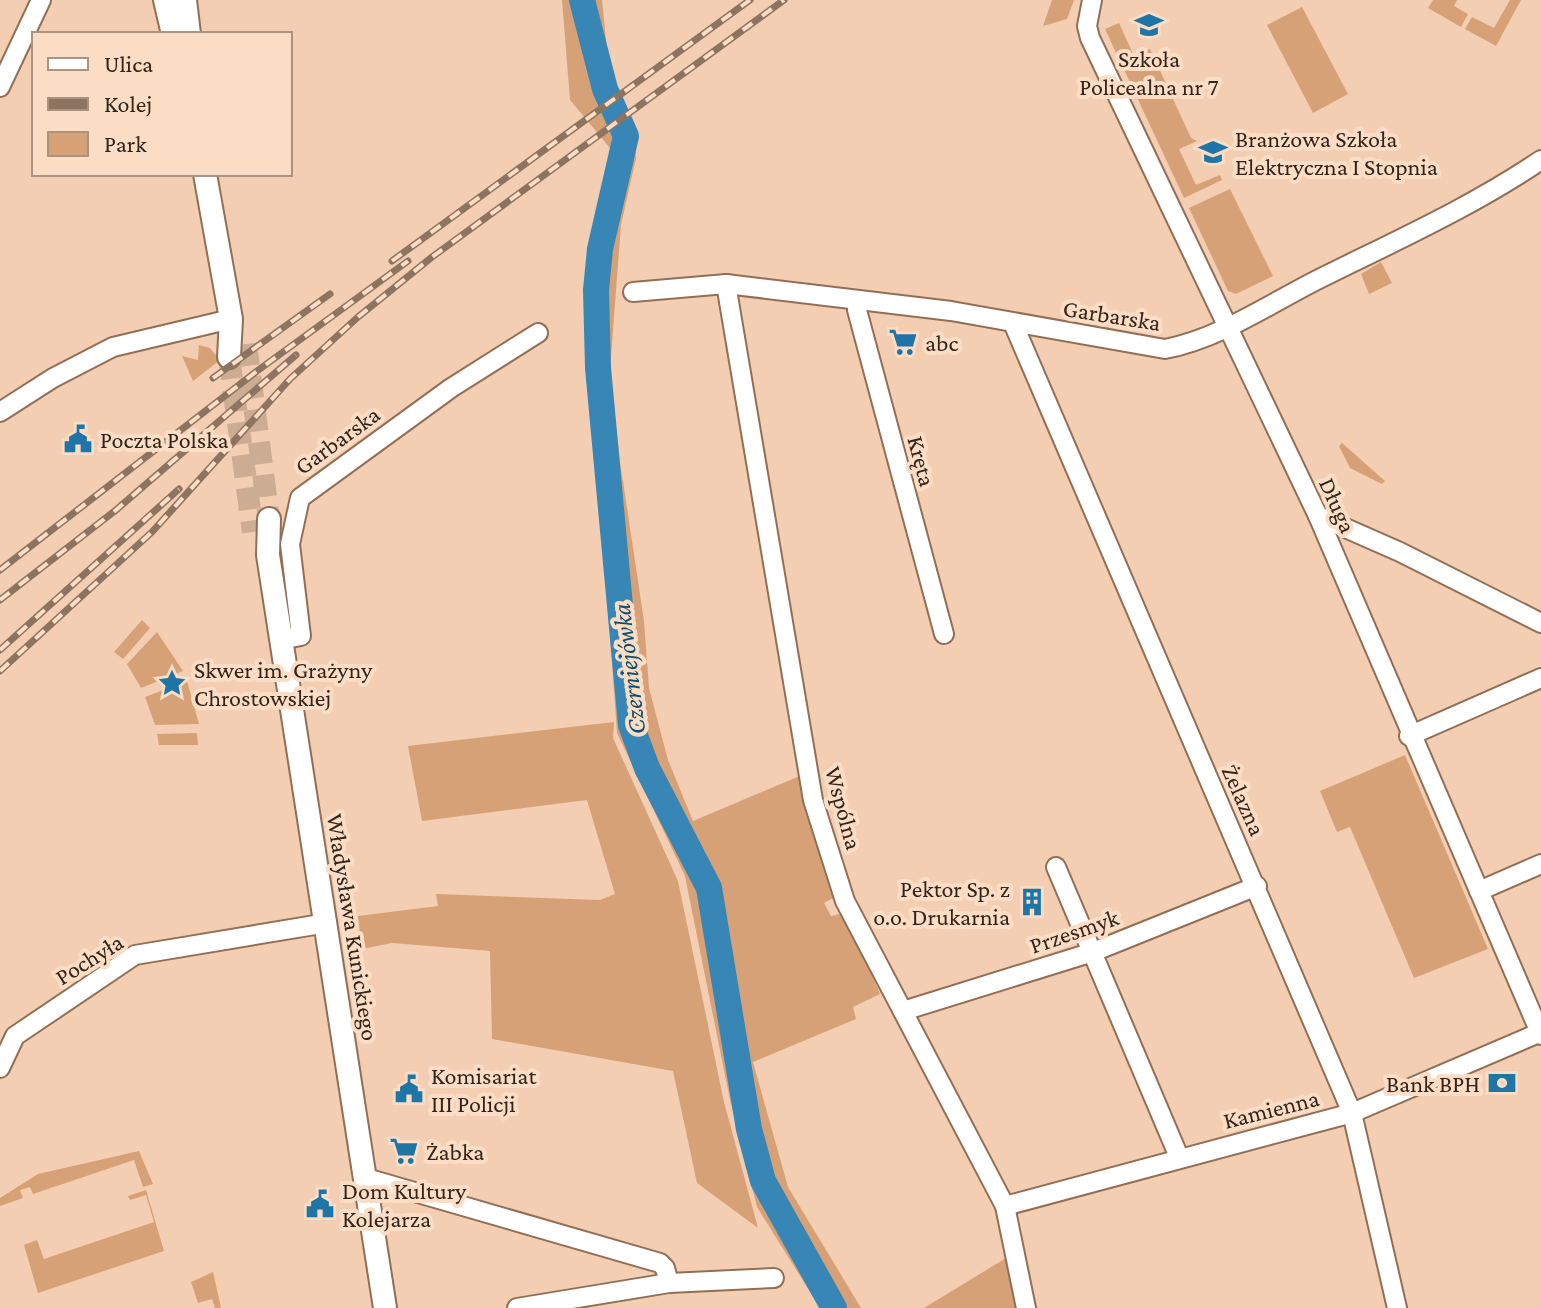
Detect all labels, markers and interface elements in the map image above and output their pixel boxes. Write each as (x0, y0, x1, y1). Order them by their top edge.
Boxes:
school or university icon: Szkoła Policealna nr 7 (1134, 10, 1164, 40)
legend (32, 32, 292, 176)
place label: Szkoła Policealna nr 7 (1079, 45, 1219, 100)
text: Ulica (104, 50, 153, 77)
text: Kolej (104, 90, 152, 117)
place label: Branżowa Szkoła Elektryczna I Stopnia (1235, 125, 1438, 180)
text: Park (104, 130, 147, 157)
school or university icon: Branżowa Szkoła Elektryczna I Stopnia (1198, 137, 1228, 167)
street label: Garbarska (1061, 294, 1163, 336)
supermarket icon: abc (888, 327, 918, 357)
place label: abc (925, 329, 958, 356)
street label: Garbarska (289, 400, 385, 480)
public building icon: Poczta Polska (63, 424, 93, 454)
place label: Poczta Polska (100, 426, 229, 453)
street label: Kręta (902, 433, 942, 489)
street label: Długa (1314, 473, 1362, 537)
water label: Czerniejówka (607, 602, 651, 736)
place label: Skwer im. Grażyny Chrostowskiej (194, 656, 373, 711)
place icon: Skwer im. Grażyny Chrostowskiej (157, 668, 187, 698)
street label: Żelazna (1216, 760, 1272, 840)
street label: Wspólna (820, 763, 868, 853)
street label: Władysława Kunickiego (322, 811, 384, 1043)
place label: Pektor Sp. z o.o. Drukarnia (873, 875, 1010, 930)
building icon: Pektor Sp. z o.o. Drukarnia (1017, 887, 1047, 917)
street label: Przesmyk (1026, 903, 1123, 959)
street label: Pochyła (50, 928, 128, 990)
place label: Komisariat III Policji (431, 1062, 537, 1117)
bank icon: Bank BPH (1487, 1068, 1517, 1098)
place label: Bank BPH (1386, 1070, 1480, 1097)
public building icon: Komisariat III Policji (394, 1074, 424, 1104)
street label: Kamienna (1220, 1084, 1322, 1134)
supermarket icon: Żabka (389, 1136, 419, 1166)
place label: Żabka (426, 1138, 484, 1165)
place label: Dom Kultury Kolejarza (342, 1177, 467, 1232)
public building icon: Dom Kultury Kolejarza (305, 1189, 335, 1219)

